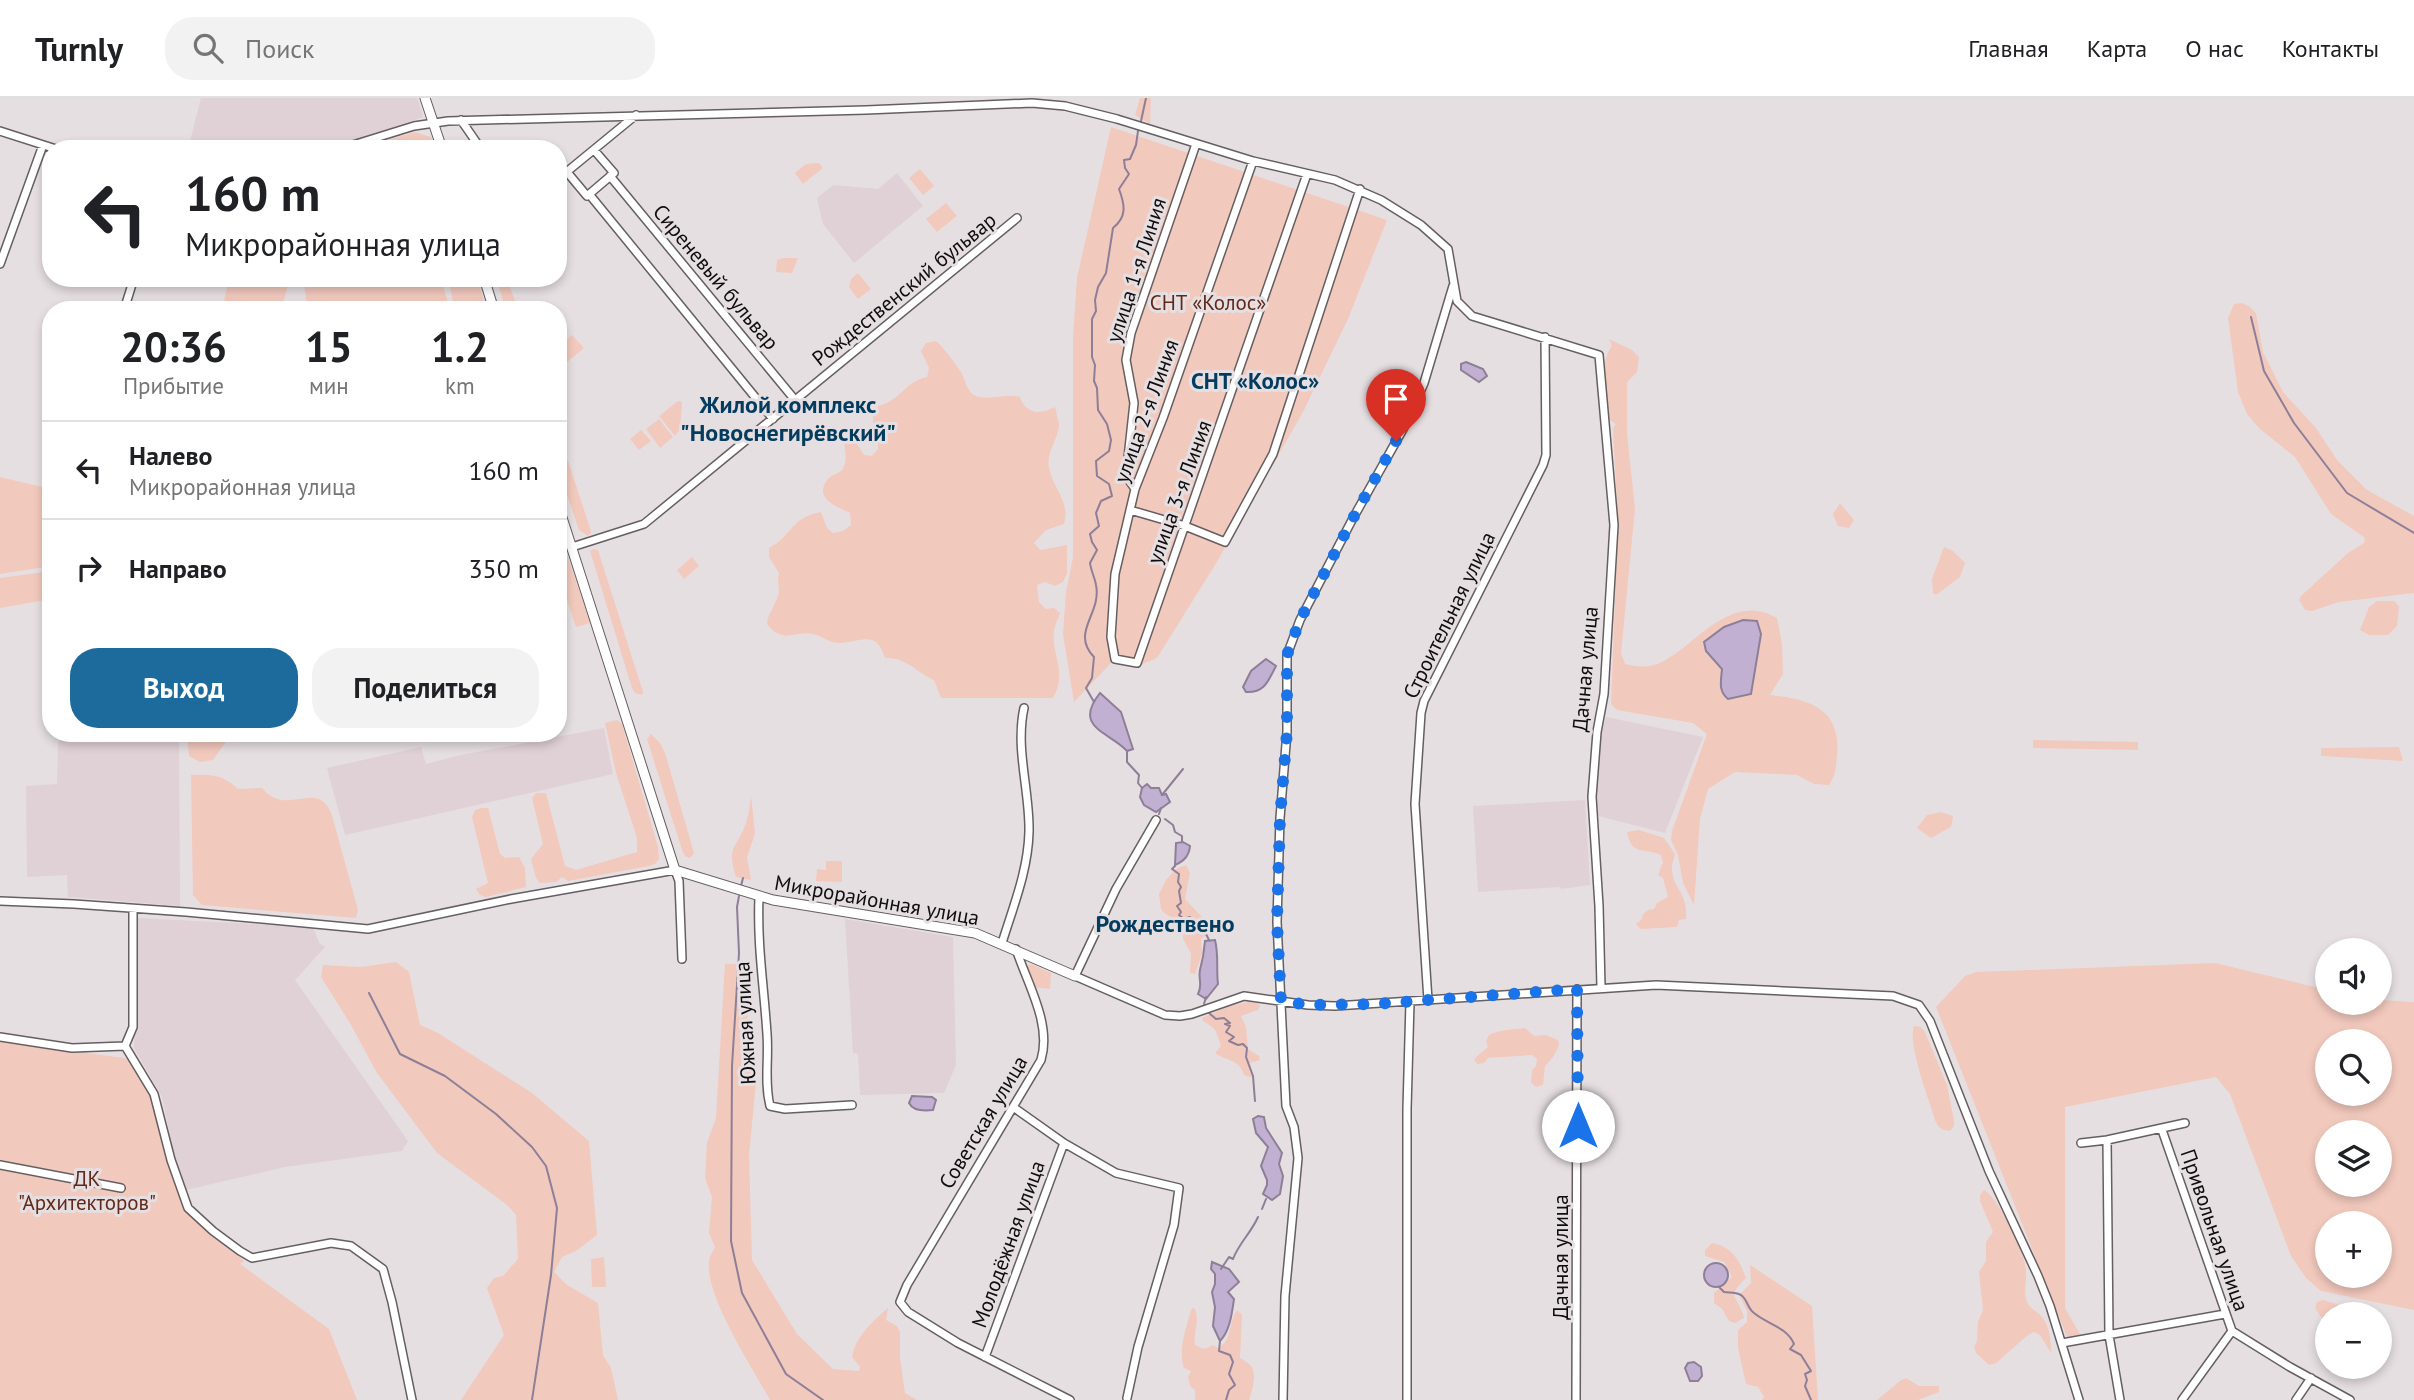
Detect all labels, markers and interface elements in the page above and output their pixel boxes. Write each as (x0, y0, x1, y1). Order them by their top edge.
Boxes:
search box (165, 17, 655, 80)
text: Turnly (35, 27, 123, 70)
icon: search (189, 29, 227, 67)
text: Поиск (245, 32, 315, 65)
text: Главная (1968, 33, 2049, 64)
text: Карта (2087, 33, 2147, 64)
text: О нас (2185, 33, 2244, 64)
text: Контакты (2282, 33, 2379, 64)
text: 160 m (185, 161, 320, 225)
icon: left (70, 168, 161, 259)
street label: улица 1-я Линия (1100, 194, 1172, 346)
street label: Сиреневый бульвар (647, 199, 785, 355)
street label: Рождественский бульвар (806, 206, 1002, 372)
text: Микрорайонная улица (185, 223, 501, 265)
park label: СНТ «Колос» (1150, 289, 1266, 316)
text: 20:36 (120, 319, 227, 374)
text: 15 (305, 319, 353, 374)
text: 1.2 (431, 319, 489, 374)
street label: улица 2-я Линия (1108, 336, 1184, 486)
district label: СНТ «Колос» (1191, 366, 1319, 395)
pin (1366, 369, 1426, 441)
text: Прибытие (123, 371, 224, 400)
text: мин (309, 371, 349, 400)
text: km (445, 371, 475, 400)
icon: arrive (1377, 380, 1415, 418)
district label: Жилой комплекс "Новоснегирёвский" (680, 389, 896, 448)
street label: улица 3-я Линия (1141, 417, 1217, 567)
text: Налево (129, 439, 213, 472)
icon: left (70, 451, 108, 489)
text: 160 m (468, 454, 539, 487)
text: Микрорайонная улица (129, 472, 356, 501)
street label: Строительная улица (1397, 527, 1501, 703)
icon: right (70, 549, 108, 587)
text: Направо (129, 552, 227, 585)
text: 350 m (468, 552, 539, 585)
street label: Дачная улица (1566, 605, 1604, 733)
button: Выход (70, 648, 298, 728)
button: Поделиться (312, 648, 539, 728)
street label: Микрорайонная улица (773, 869, 981, 931)
district label: Рождествено (1095, 908, 1235, 939)
map controls (2315, 938, 2392, 1379)
button: sound (2315, 938, 2392, 1015)
street label: Южная улица (728, 961, 762, 1085)
button: search (2315, 1029, 2392, 1106)
street label: Советская улица (933, 1050, 1033, 1194)
position arrow (1541, 1089, 1615, 1163)
button: layers (2315, 1120, 2392, 1197)
street label: Привольная улица (2175, 1146, 2255, 1314)
street label: Молодёжная улица (965, 1157, 1051, 1331)
park label: ДК "Архитекторов" (18, 1165, 156, 1216)
street label: Дачная улица (1547, 1194, 1574, 1320)
button: + (2315, 1211, 2392, 1288)
button: − (2315, 1302, 2392, 1379)

